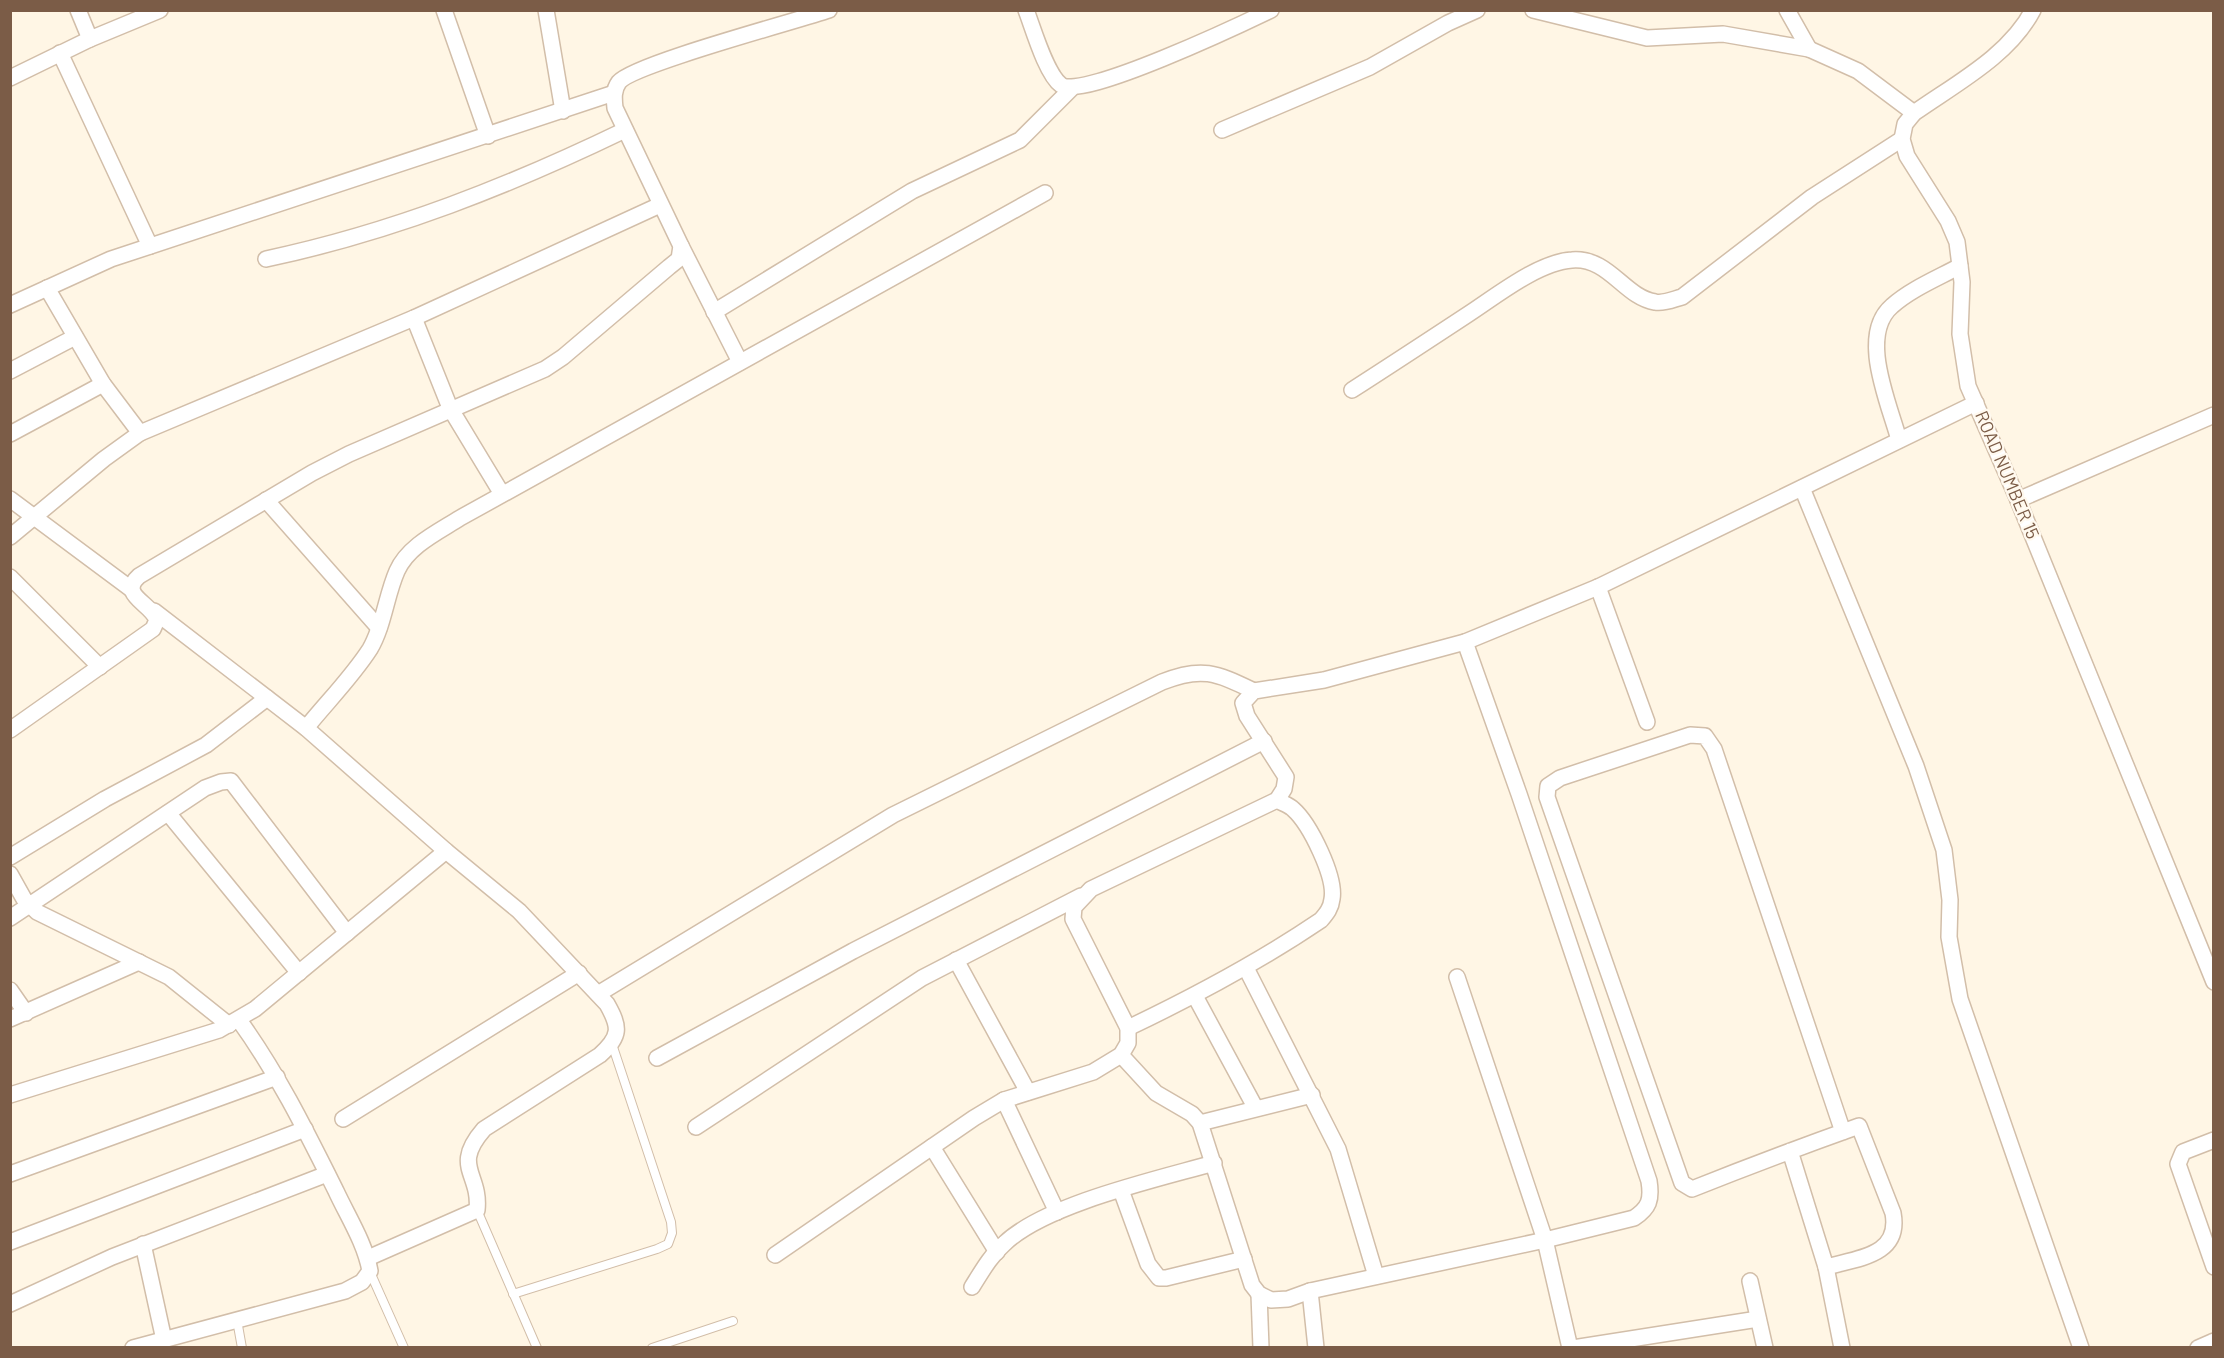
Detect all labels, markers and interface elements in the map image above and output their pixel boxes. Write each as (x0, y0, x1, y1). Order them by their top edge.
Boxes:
street label: ROAD NUMBER 15 (1971, 407, 2045, 542)

